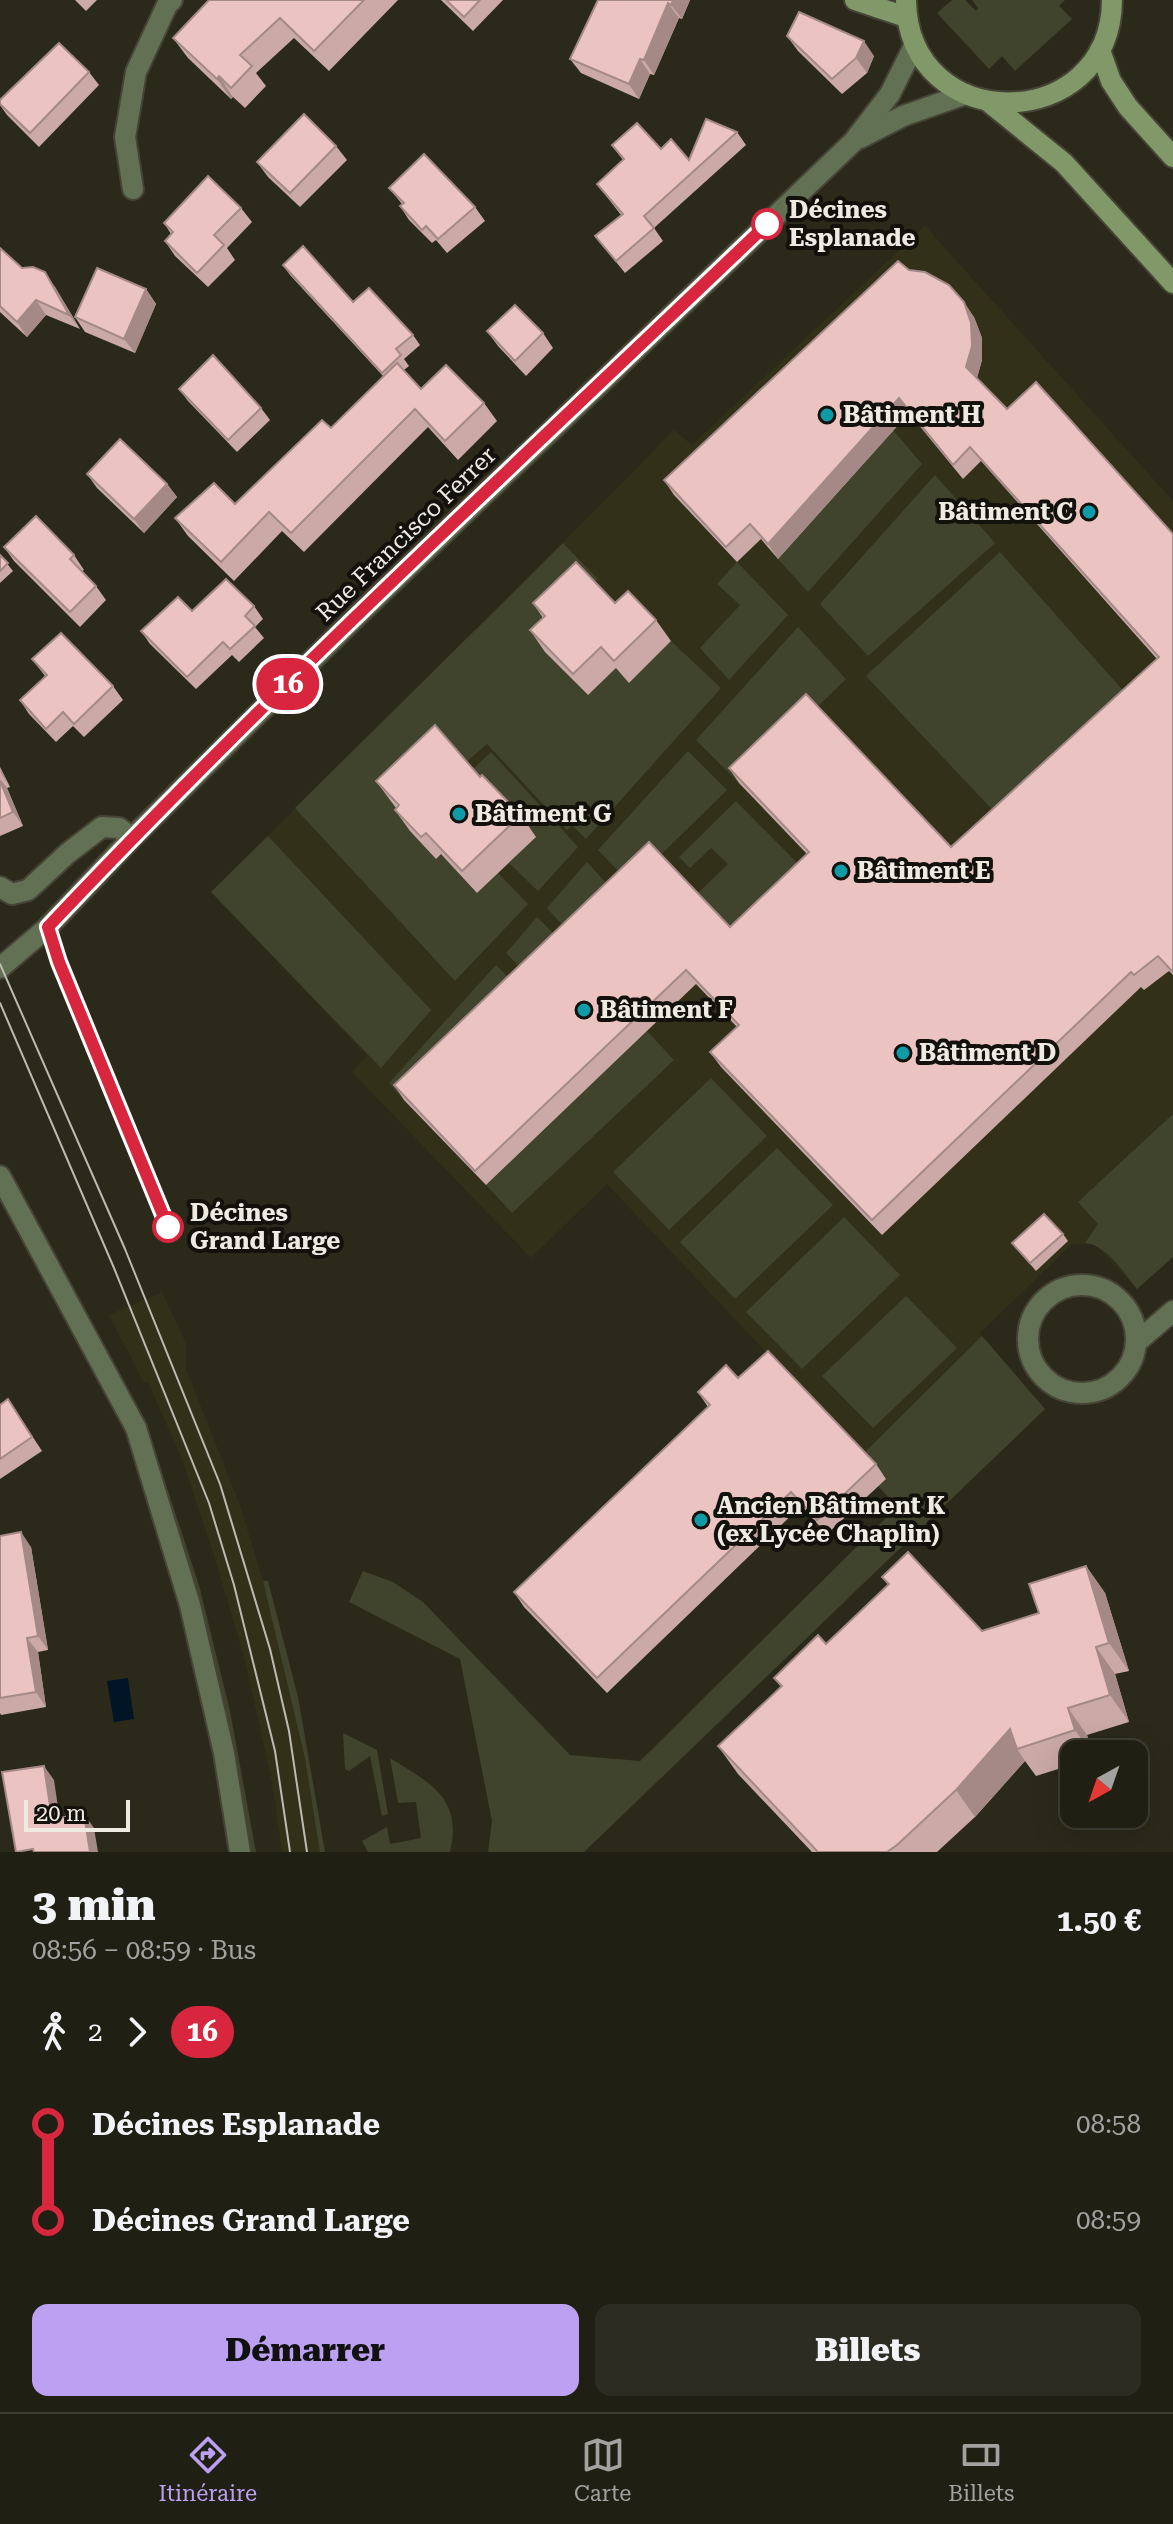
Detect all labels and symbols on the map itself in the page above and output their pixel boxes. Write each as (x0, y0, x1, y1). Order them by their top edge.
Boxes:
place label: Décines Esplanade (789, 196, 916, 252)
marker: Décines Esplanade (752, 209, 782, 239)
place label: Bâtiment H (843, 401, 981, 429)
marker: Bâtiment H (818, 406, 836, 424)
street label: Rue Francisco Ferrer (311, 441, 502, 627)
place label: Bâtiment C (938, 498, 1073, 526)
marker: Bâtiment C (1080, 503, 1098, 521)
line badge: 16 (252, 658, 324, 710)
place label: Bâtiment G (475, 800, 612, 828)
marker: Bâtiment G (450, 805, 468, 823)
place label: Bâtiment E (857, 857, 991, 885)
marker: Bâtiment E (832, 862, 850, 880)
place label: Bâtiment F (600, 996, 733, 1024)
marker: Bâtiment F (575, 1001, 593, 1019)
place label: Bâtiment D (919, 1039, 1056, 1067)
marker: Bâtiment D (894, 1044, 912, 1062)
place label: Décines Grand Large (190, 1199, 340, 1255)
marker: Décines Grand Large (153, 1212, 183, 1242)
place label: Ancien Bâtiment K (ex Lycée Chaplin) (717, 1492, 946, 1548)
marker: Ancien Bâtiment K (ex Lycée Chaplin) (692, 1511, 710, 1529)
north arrow (1060, 1740, 1148, 1828)
scale bar (24, 1796, 130, 1832)

